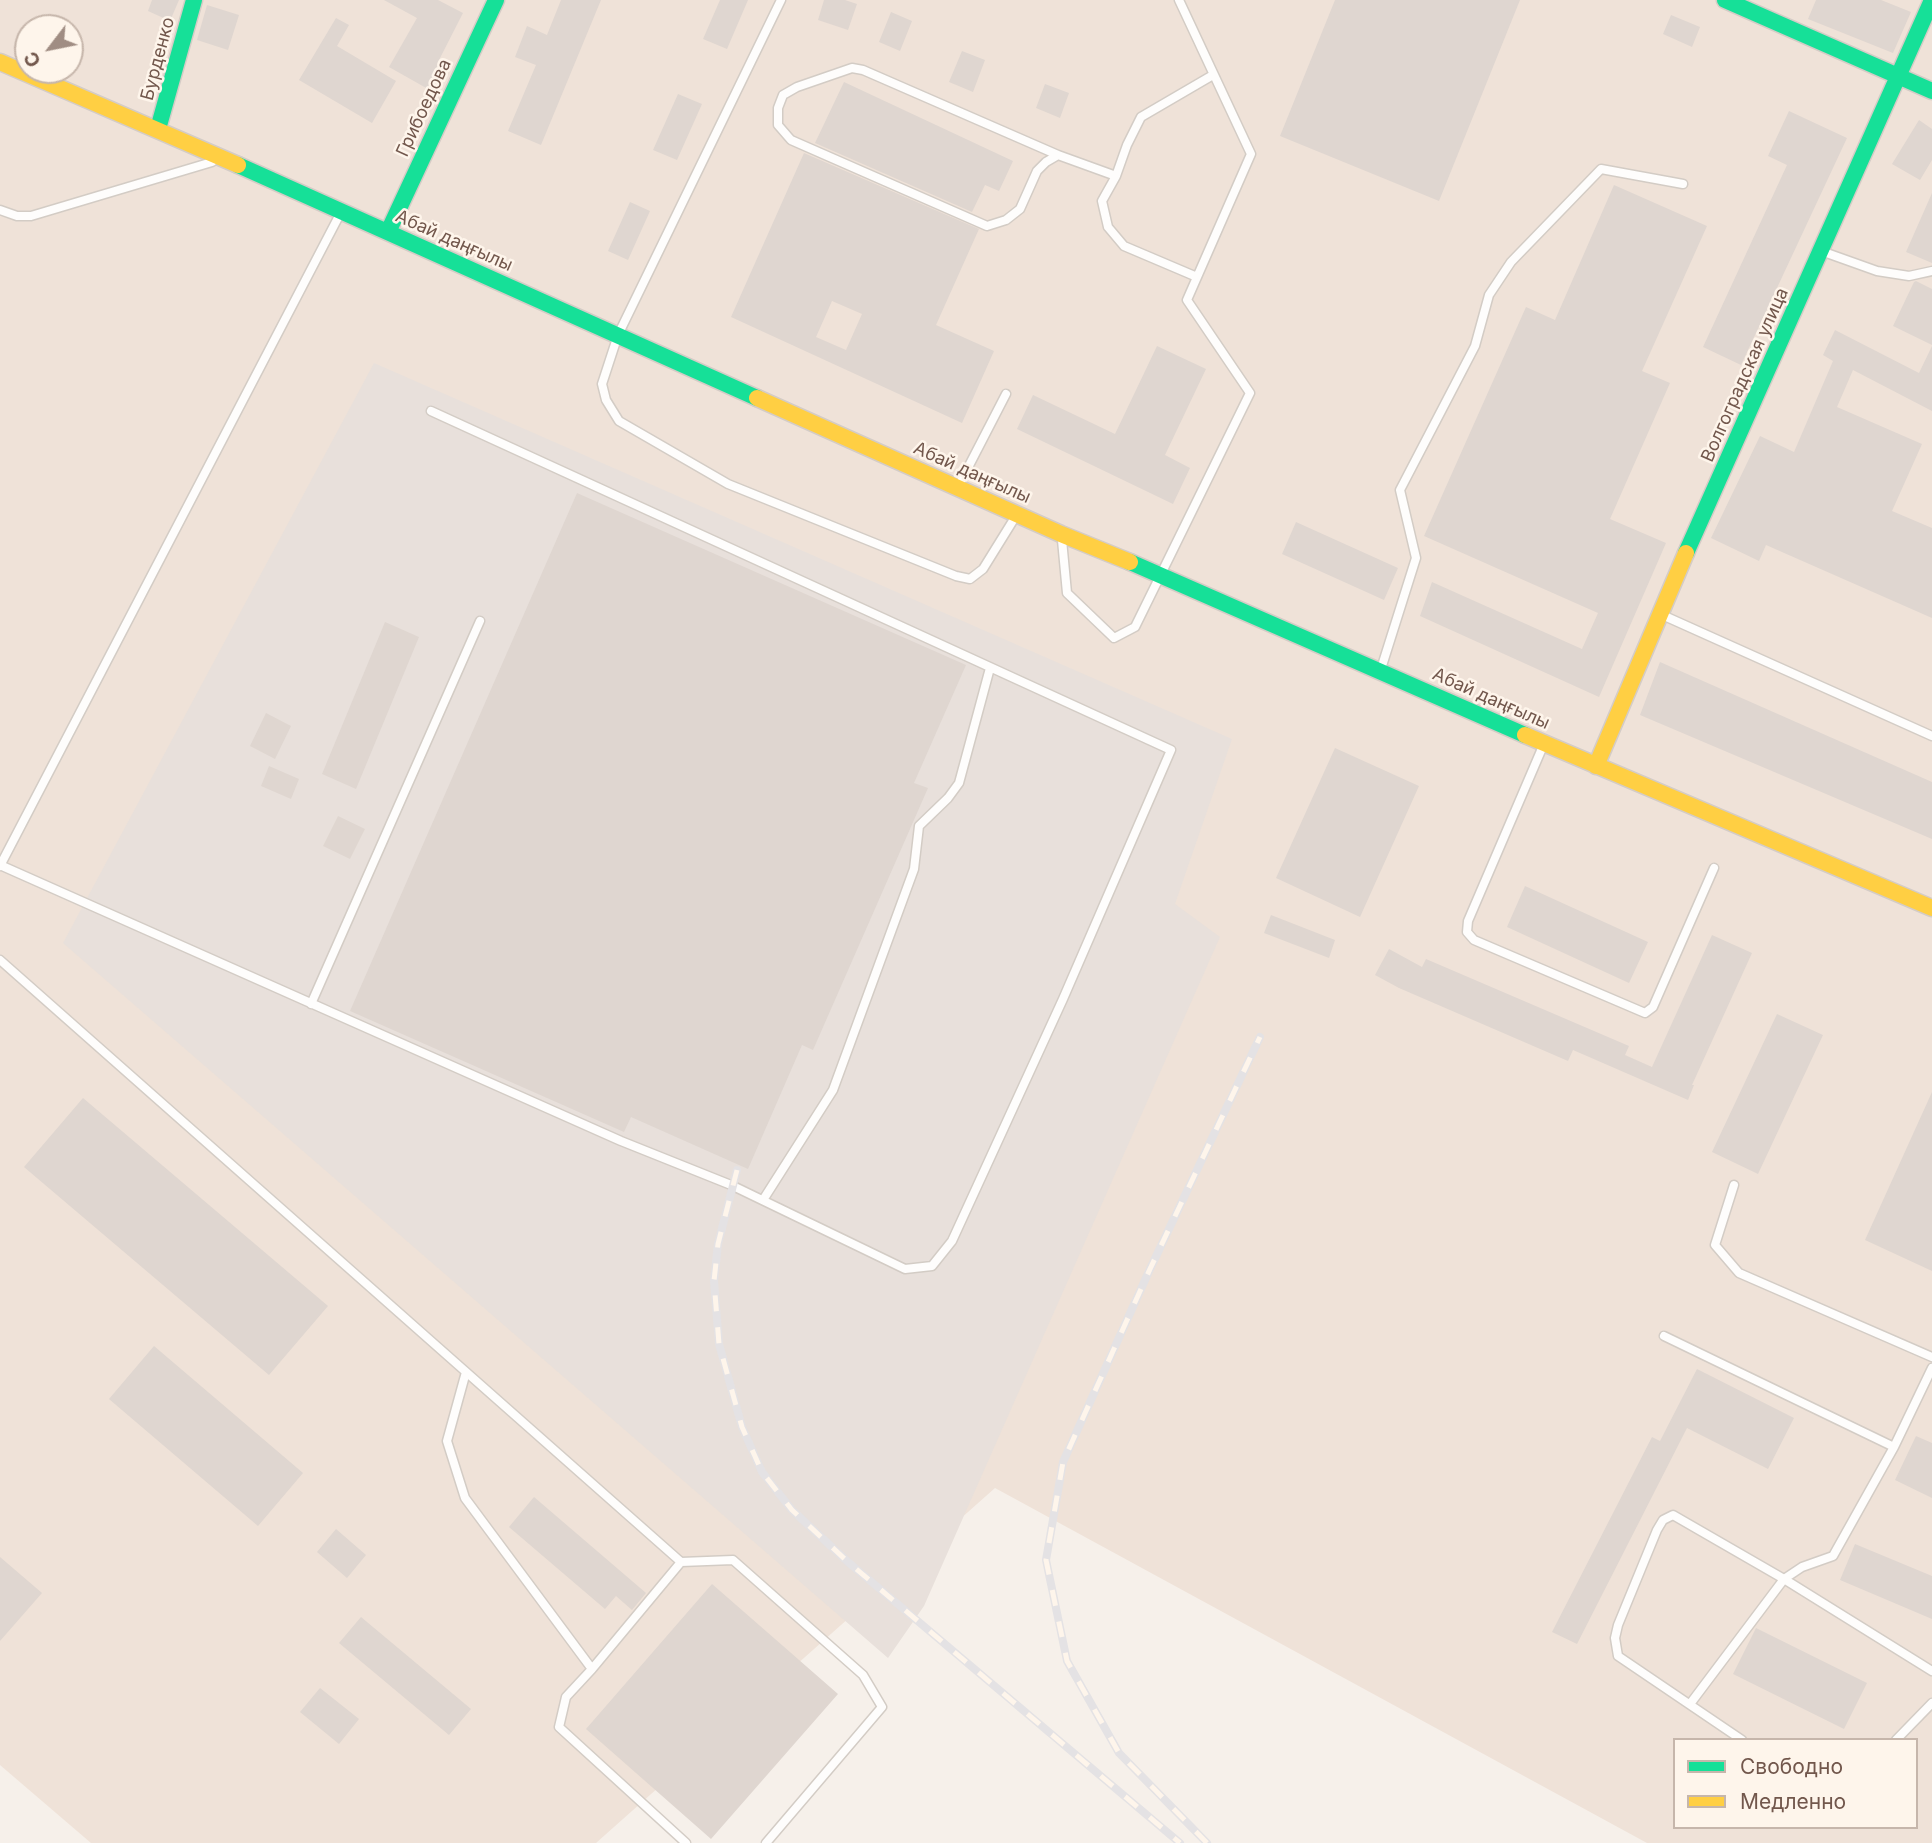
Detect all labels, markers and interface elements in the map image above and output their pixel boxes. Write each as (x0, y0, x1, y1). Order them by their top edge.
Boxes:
north arrow (14, 14, 84, 84)
street label: Бурденко (137, 15, 179, 103)
text: С (19, 47, 46, 71)
street label: Грибоедова (392, 56, 456, 160)
street label: Абай даңғылы (392, 206, 516, 276)
street label: Волгоградская улица (1697, 285, 1793, 465)
street label: Абай даңғылы (910, 438, 1034, 508)
street label: Абай даңғылы (1429, 664, 1553, 734)
legend (1673, 1738, 1918, 1829)
text: Свободно (1740, 1754, 1843, 1779)
text: Медленно (1740, 1789, 1846, 1814)

